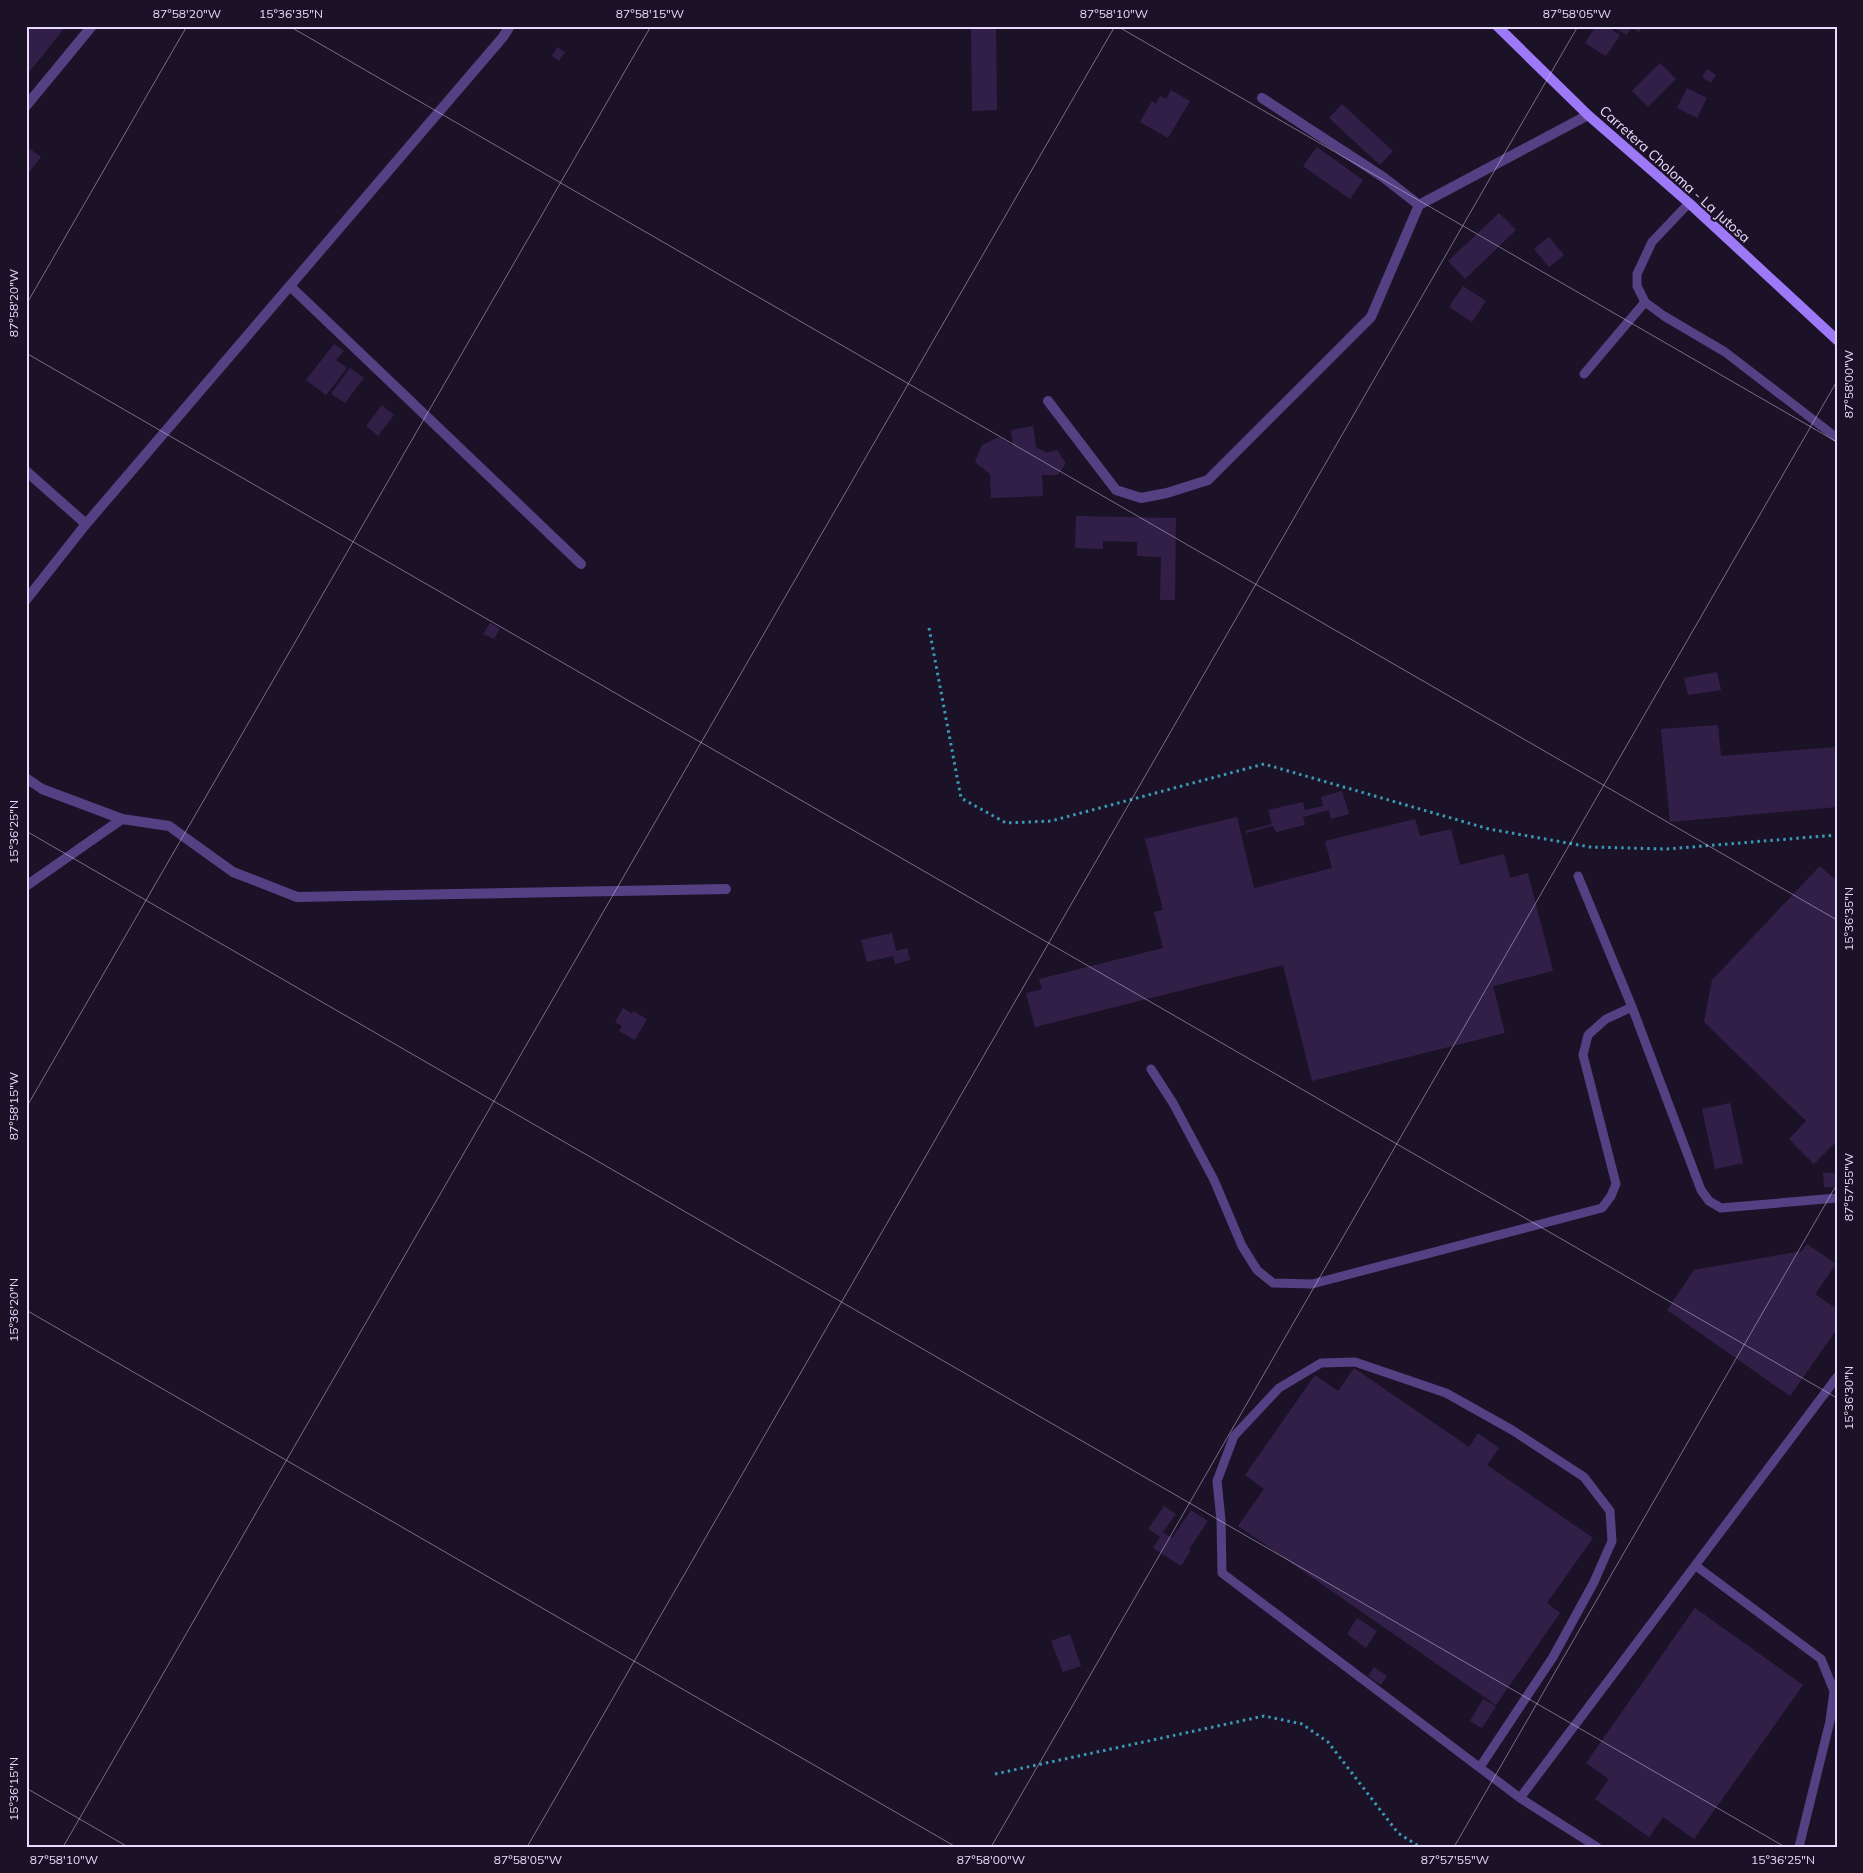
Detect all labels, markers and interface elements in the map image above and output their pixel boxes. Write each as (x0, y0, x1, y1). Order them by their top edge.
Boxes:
text: 87°58'20"W (153, 6, 221, 21)
text: 15°36'35"N (259, 6, 323, 21)
text: 87°58'15"W (616, 6, 684, 21)
text: 87°58'10"W (1080, 6, 1148, 21)
text: 87°58'05"W (1543, 6, 1611, 21)
street label: Carretera Choloma - La Jutosa (1596, 102, 1754, 246)
text: 87°58'20"W (6, 269, 21, 337)
text: 87°58'00"W (1841, 350, 1856, 418)
text: 15°36'25"N (6, 800, 21, 864)
text: 15°36'35"N (1841, 887, 1856, 951)
text: 87°58'15"W (6, 1072, 21, 1140)
text: 87°57'55"W (1841, 1153, 1856, 1221)
text: 15°36'20"N (6, 1278, 21, 1342)
text: 15°36'30"N (1841, 1366, 1856, 1430)
text: 15°36'15"N (6, 1757, 21, 1821)
text: 87°58'10"W (30, 1852, 98, 1867)
text: 87°58'05"W (494, 1852, 562, 1867)
text: 87°58'00"W (957, 1852, 1025, 1867)
text: 87°57'55"W (1421, 1852, 1489, 1867)
text: 15°36'25"N (1751, 1852, 1815, 1867)

